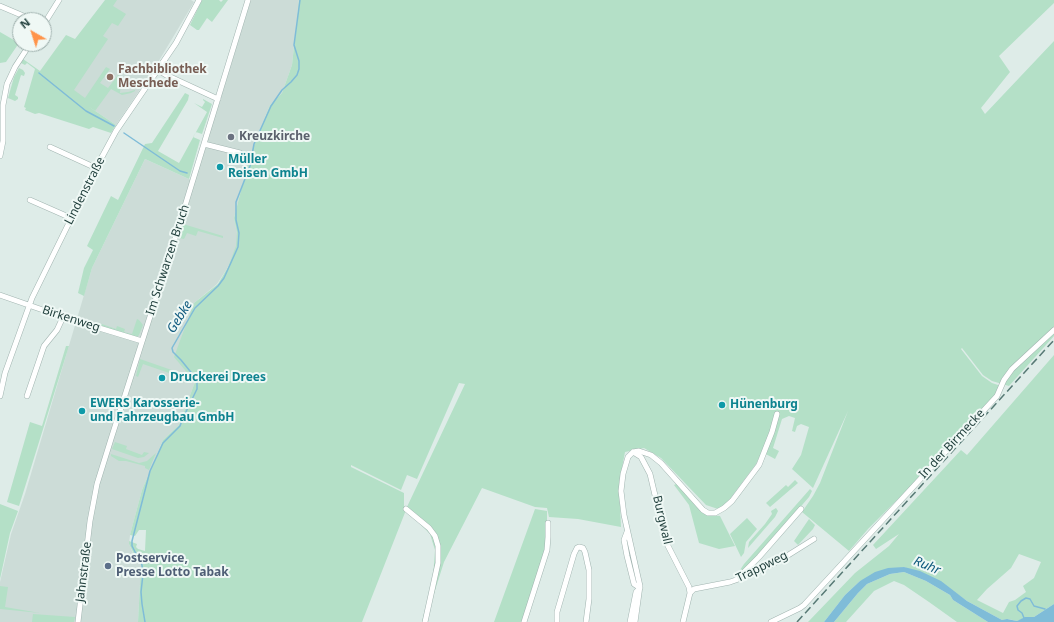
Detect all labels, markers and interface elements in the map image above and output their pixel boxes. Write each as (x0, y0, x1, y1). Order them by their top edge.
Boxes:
north arrow (12, 12, 52, 52)
text: N (17, 14, 33, 32)
place label: Fachbibliothek Meschede (118, 63, 207, 91)
marker: Fachbibliothek Meschede (105, 72, 115, 82)
place label: Kreuzkirche (239, 130, 310, 144)
marker: Kreuzkirche (226, 132, 236, 142)
place label: Müller Reisen GmbH (228, 153, 308, 181)
street label: Lindenstraße (62, 155, 108, 227)
marker: Müller Reisen GmbH (215, 162, 225, 172)
street label: Im Schwarzen Bruch (143, 203, 193, 317)
water label: Gebke (164, 298, 196, 336)
street label: Birkenweg (40, 303, 102, 335)
place label: Druckerei Drees (170, 371, 266, 385)
marker: Druckerei Drees (157, 373, 167, 383)
place label: EWERS Karosserie- und Fahrzeugbau GmbH (90, 397, 235, 425)
place label: Hünenburg (730, 398, 798, 412)
marker: Hünenburg (717, 400, 727, 410)
marker: EWERS Karosserie- und Fahrzeugbau GmbH (77, 406, 87, 416)
street label: In der Birmecke (916, 406, 988, 482)
street label: Burgwall (649, 494, 675, 546)
street label: Jahnstraße (73, 541, 95, 603)
street label: Trappweg (734, 548, 790, 586)
place label: Postservice, Presse Lotto Tabak (116, 552, 229, 580)
water label: Ruhr (911, 553, 943, 579)
marker: Postservice, Presse Lotto Tabak (103, 561, 113, 571)

